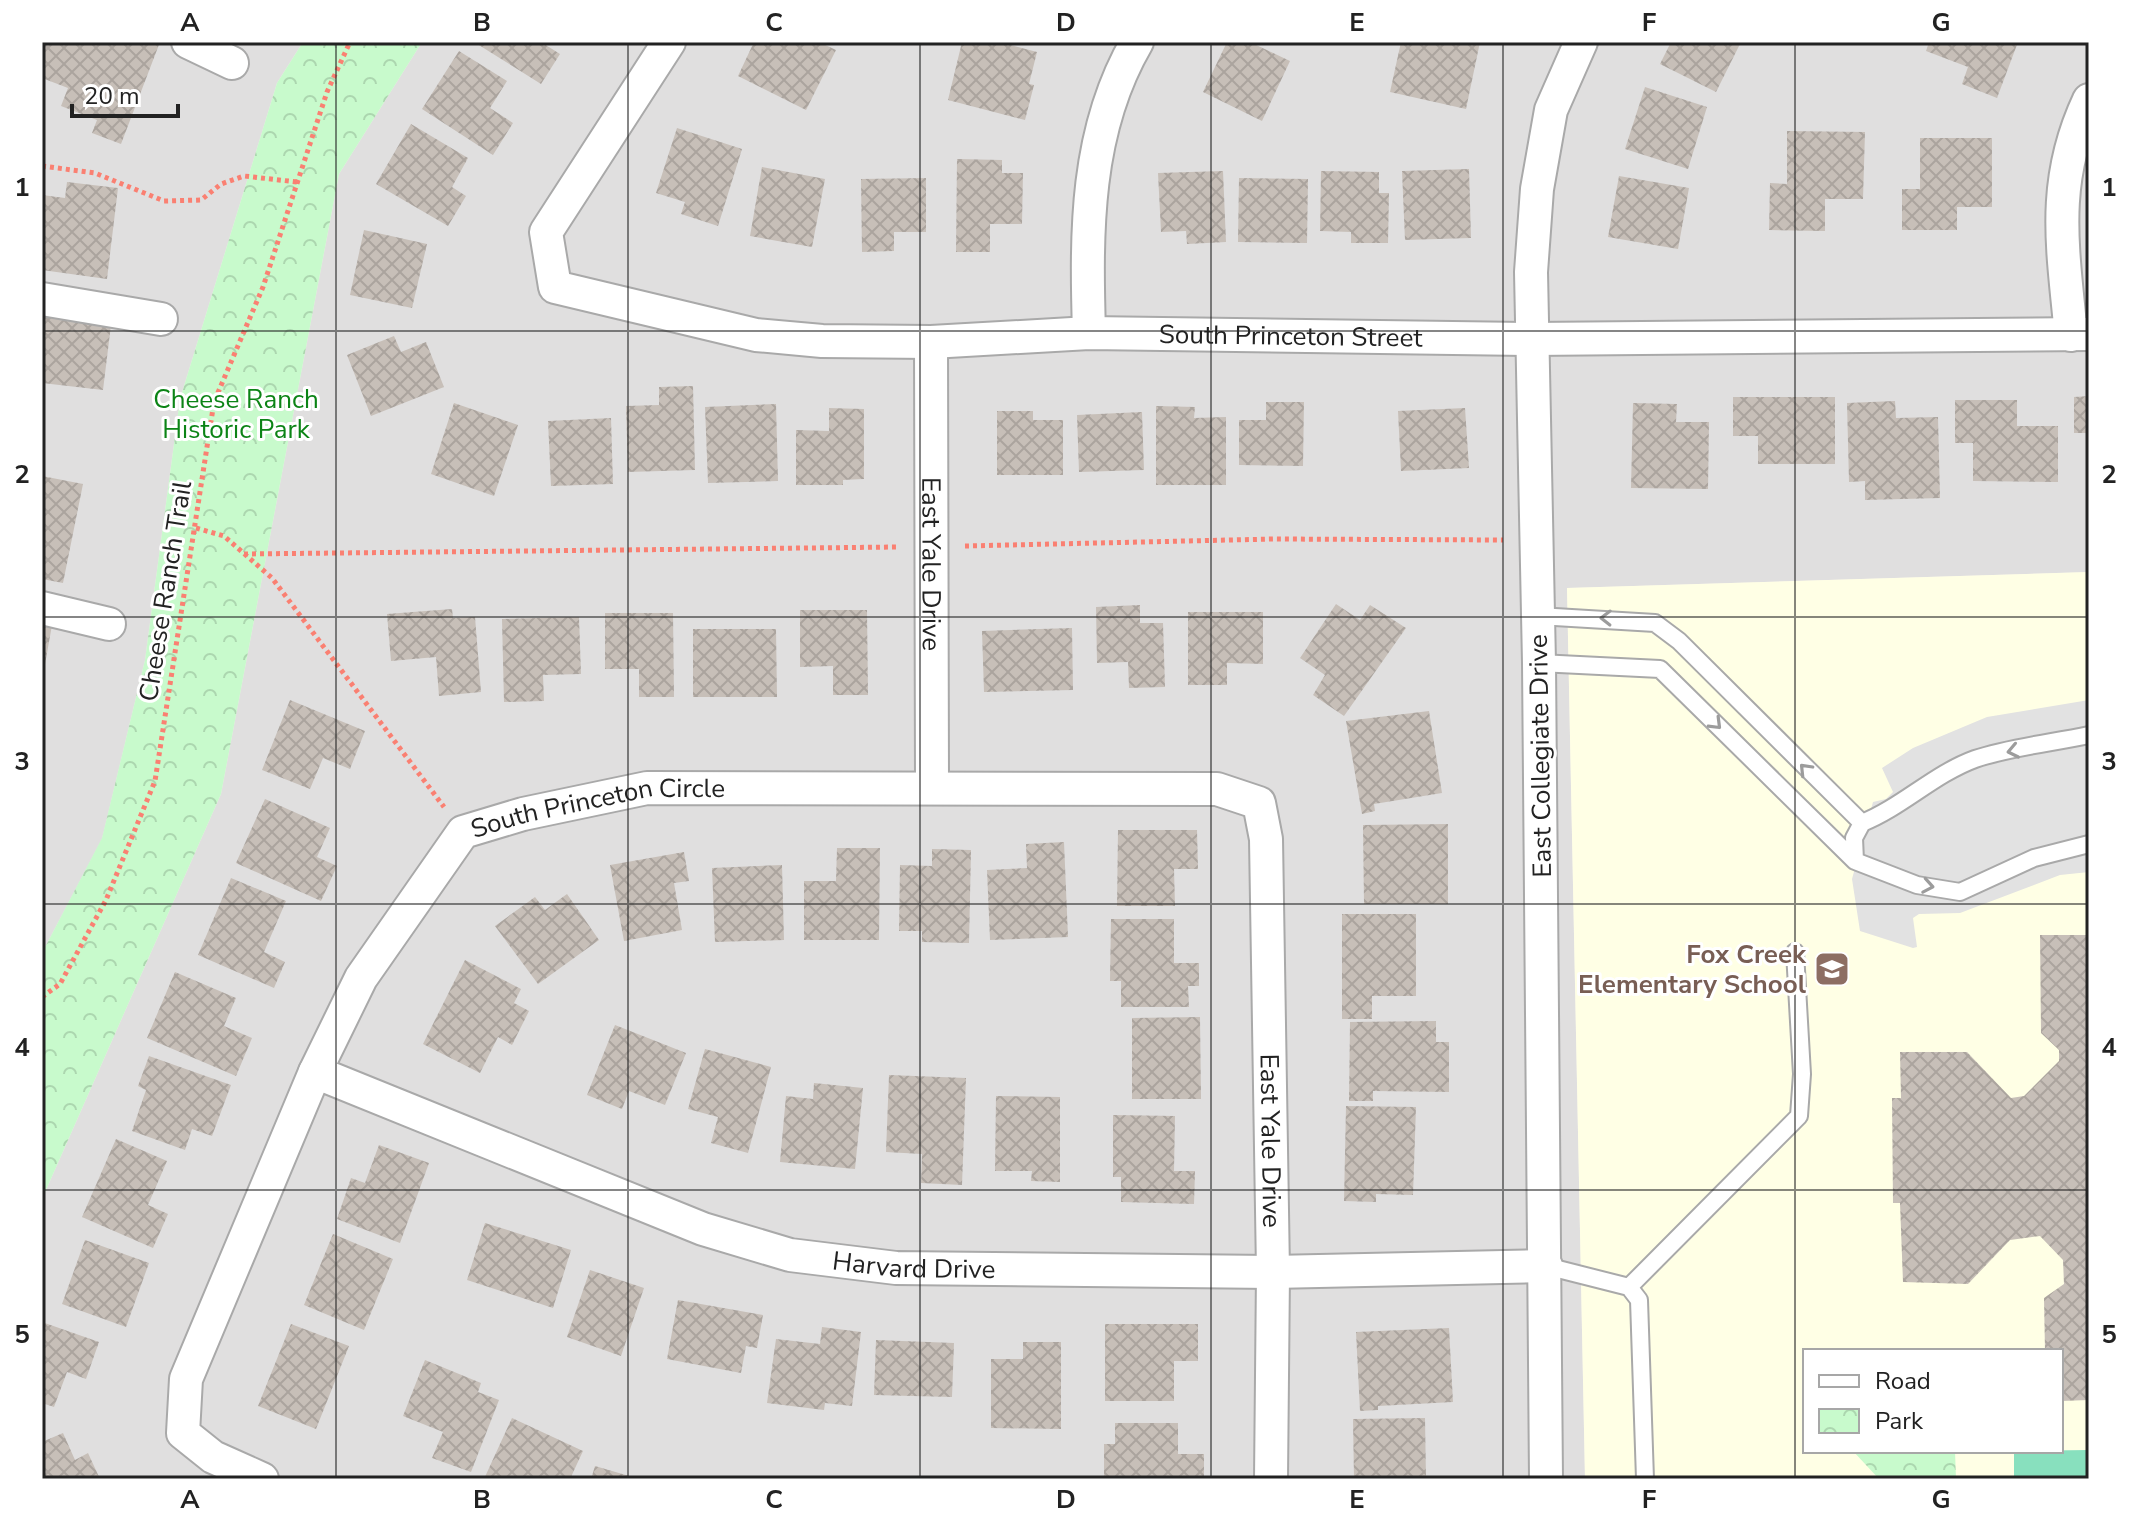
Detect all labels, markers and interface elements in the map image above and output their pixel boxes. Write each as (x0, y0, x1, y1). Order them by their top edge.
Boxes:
text: A (180, 5, 200, 40)
text: B (473, 5, 491, 40)
text: C (765, 5, 783, 40)
text: D (1056, 5, 1076, 40)
text: E (1349, 5, 1365, 40)
text: F (1642, 5, 1656, 40)
text: G (1931, 5, 1951, 40)
scale bar (72, 68, 178, 118)
text: 20 m (84, 80, 140, 112)
text: 1 (14, 170, 30, 205)
text: 1 (2101, 170, 2117, 205)
street label: South Princeton Street (1159, 317, 1424, 356)
park label: Cheese Ranch Historic Park (153, 382, 319, 447)
text: 2 (14, 457, 30, 492)
text: 2 (2101, 457, 2117, 492)
street label: East Yale Drive (913, 477, 949, 651)
street label: Cheese Ranch Trail (131, 478, 200, 704)
one-way arrow (1599, 609, 1612, 627)
street label: East Collegiate Drive (1521, 634, 1560, 878)
one-way arrow (1707, 715, 1721, 729)
one-way arrow (2006, 742, 2020, 759)
text: 3 (14, 744, 30, 779)
text: 3 (2101, 744, 2117, 779)
one-way arrow (1800, 764, 1815, 778)
street label: South Princeton Circle (466, 770, 725, 847)
one-way arrow (1921, 877, 1935, 894)
place label: Fox Creek Elementary School (1578, 937, 1807, 1002)
school or university icon: Fox Creek Elementary School (1813, 950, 1851, 988)
text: 4 (14, 1030, 30, 1065)
text: 4 (2101, 1030, 2117, 1065)
street label: East Yale Drive (1251, 1053, 1289, 1228)
street label: Harvard Drive (830, 1243, 996, 1287)
text: 5 (14, 1317, 30, 1352)
text: 5 (2101, 1317, 2117, 1352)
legend (1803, 1349, 2063, 1453)
text: Road (1875, 1365, 1931, 1397)
text: Park (1875, 1405, 1924, 1437)
text: A (180, 1482, 200, 1517)
text: B (473, 1482, 491, 1517)
text: C (765, 1482, 783, 1517)
text: D (1056, 1482, 1076, 1517)
text: E (1349, 1482, 1365, 1517)
text: F (1642, 1482, 1656, 1517)
text: G (1931, 1482, 1951, 1517)

